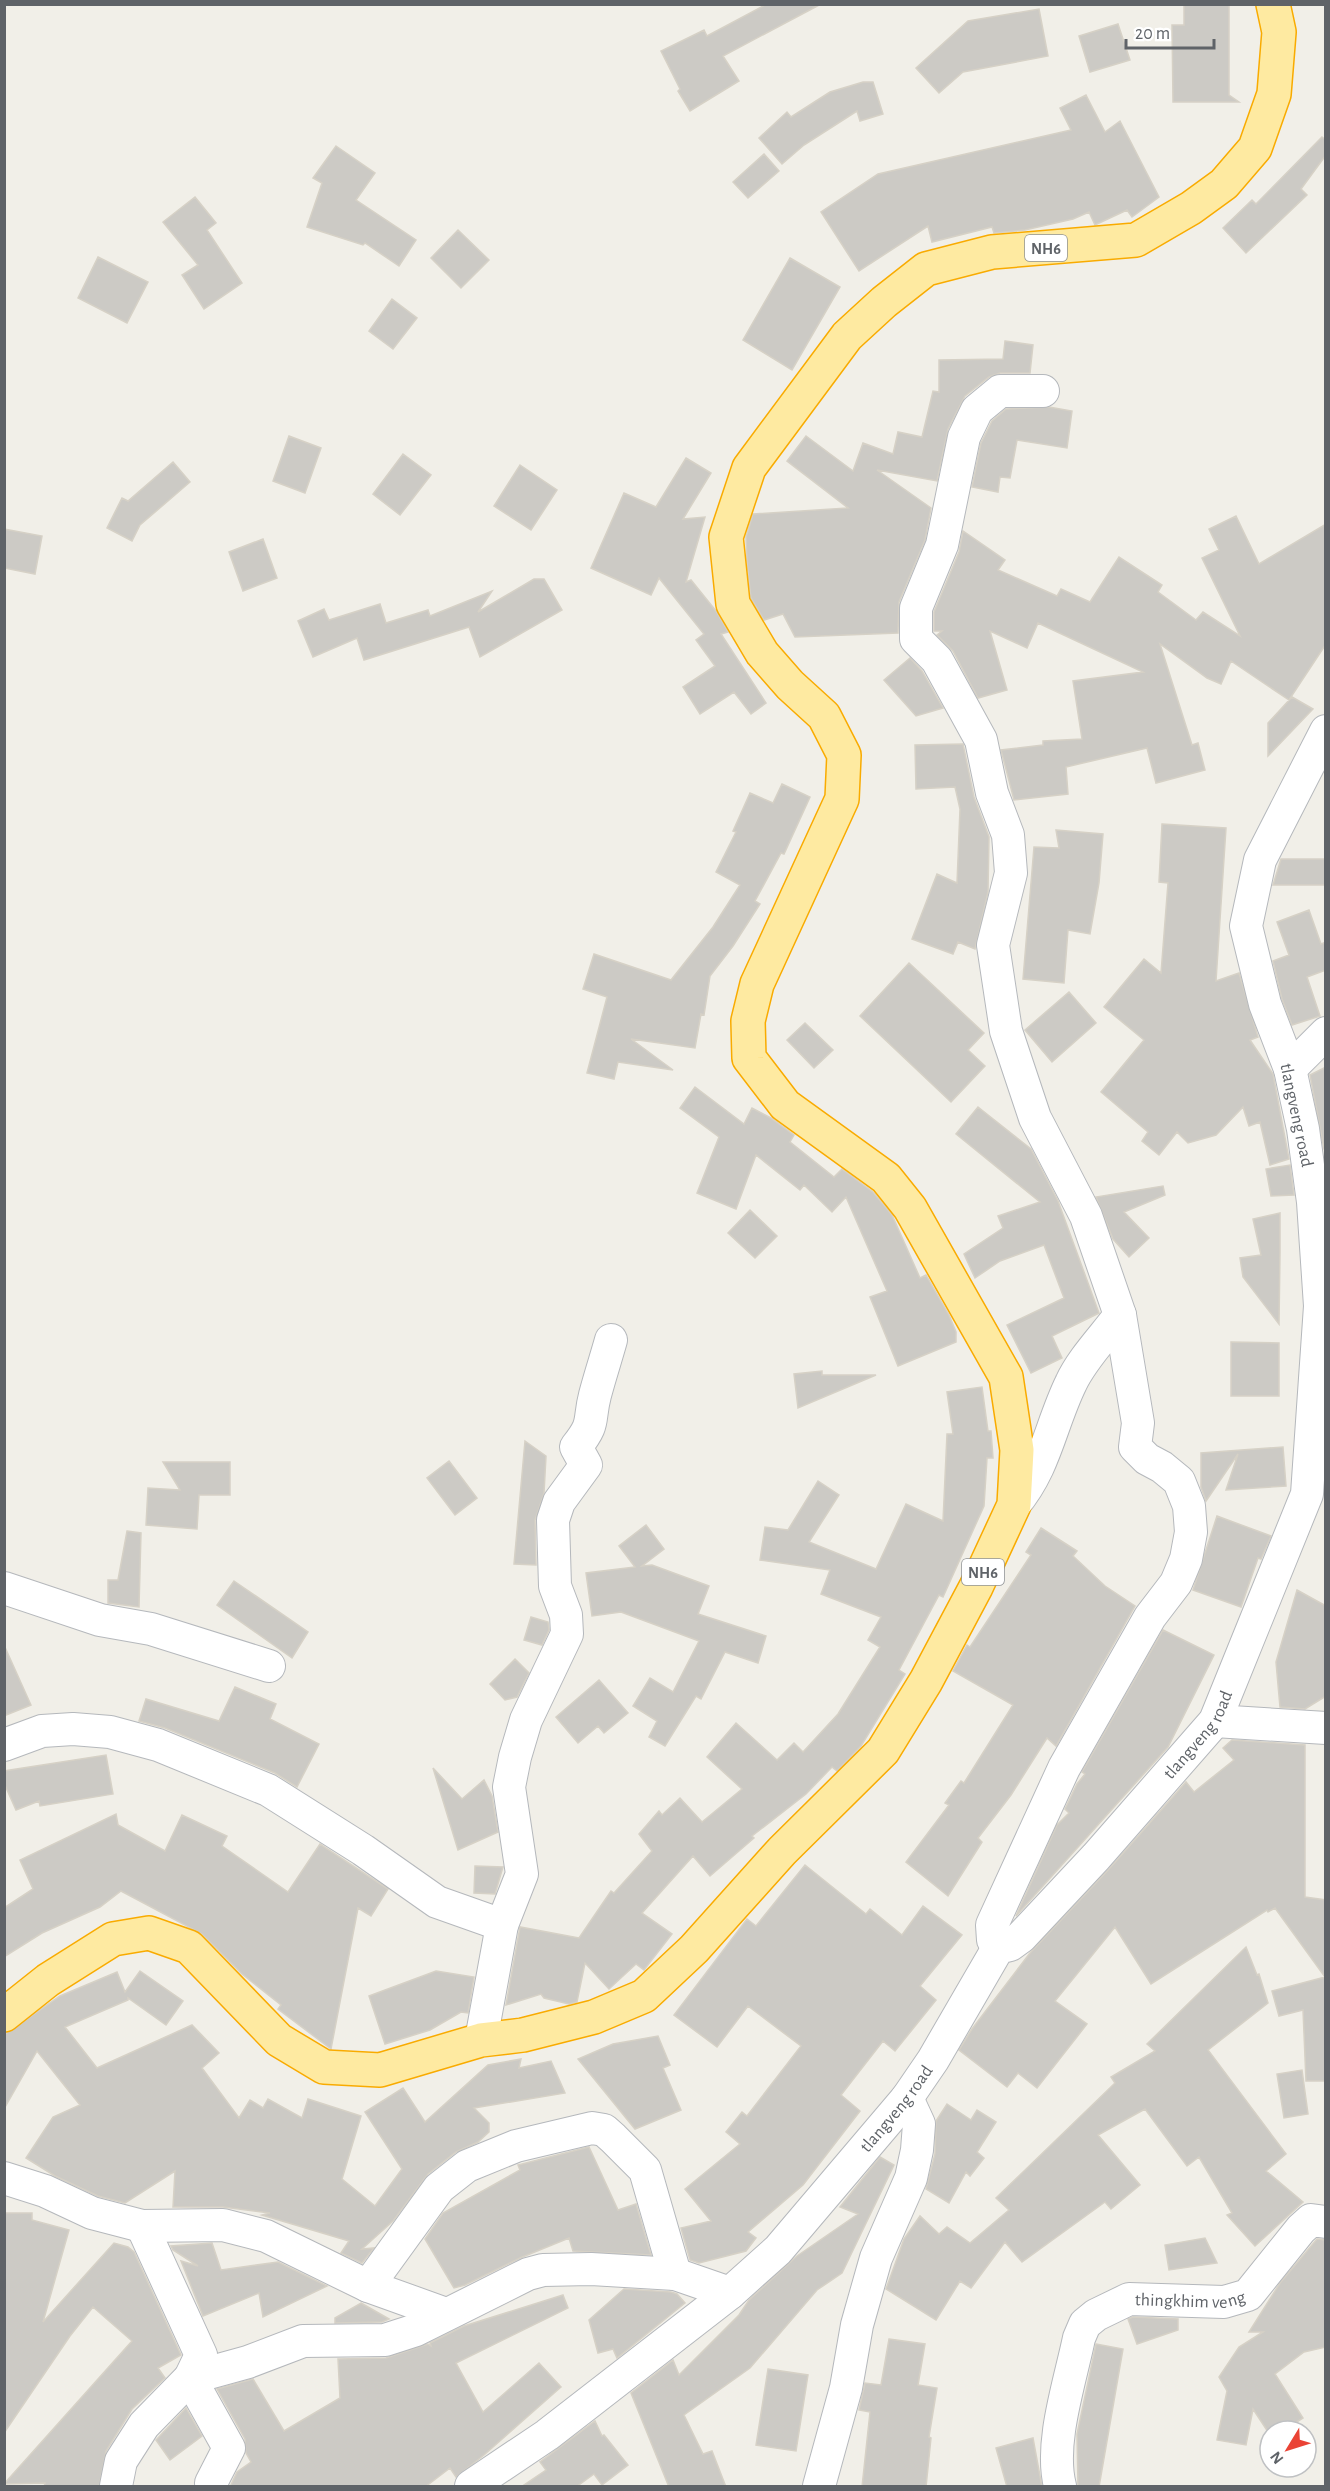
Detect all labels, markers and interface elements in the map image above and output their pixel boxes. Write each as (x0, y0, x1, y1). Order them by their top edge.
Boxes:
scale bar (1126, 12, 1214, 50)
text: 20 m (1135, 25, 1170, 43)
road number: NH6 (1025, 235, 1067, 261)
street label: tlangveng road (1276, 1062, 1316, 1169)
road number: NH6 (962, 1559, 1004, 1585)
street label: tlangveng road (1161, 1688, 1236, 1783)
street label: tlangveng road (857, 2062, 937, 2156)
street label: thingkhim veng (1135, 2288, 1248, 2312)
north arrow (1258, 2419, 1318, 2479)
text: N (1267, 2448, 1287, 2467)

